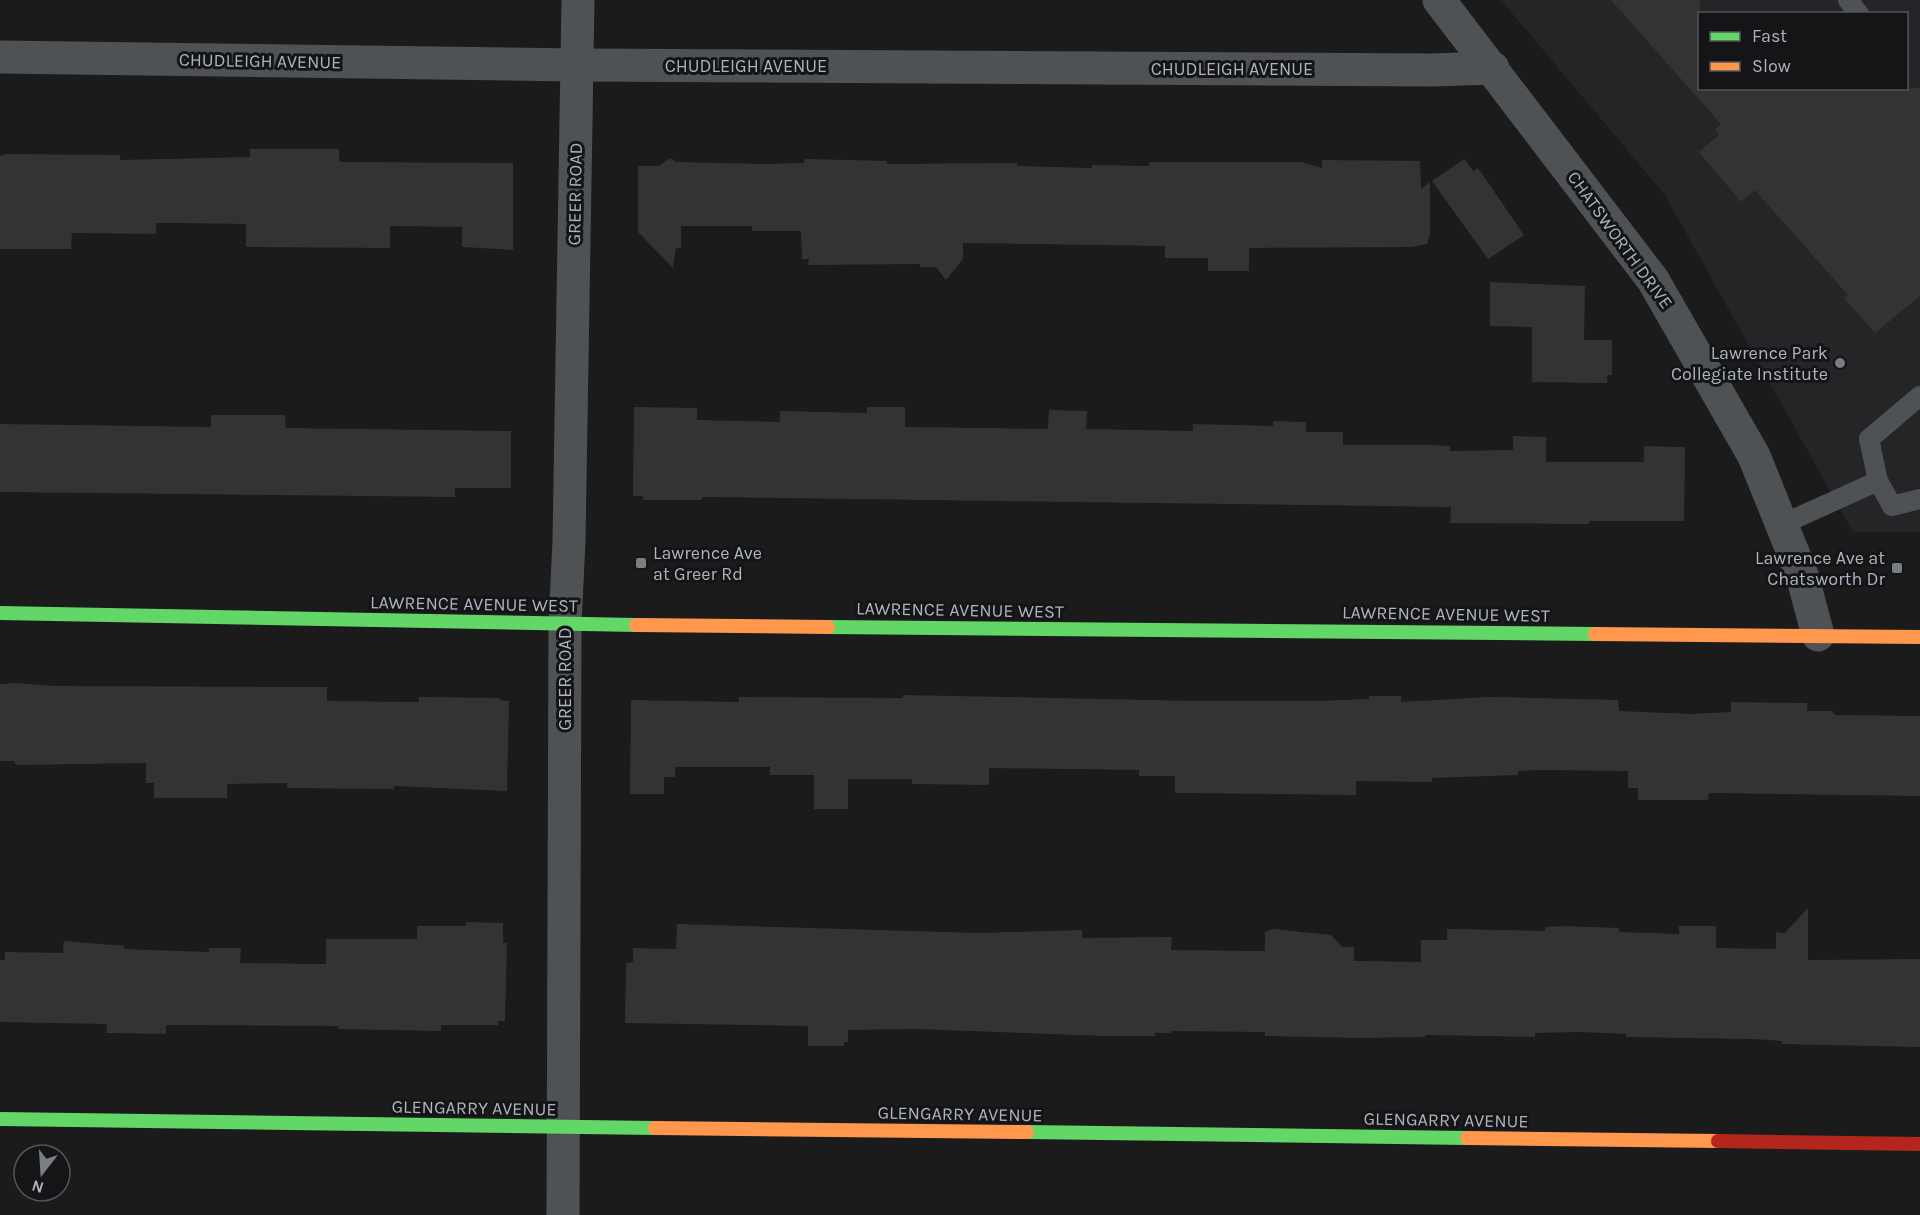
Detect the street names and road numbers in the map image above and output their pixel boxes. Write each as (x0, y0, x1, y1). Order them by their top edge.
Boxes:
street label: CHUDLEIGH AVENUE (179, 49, 341, 73)
street label: CHUDLEIGH AVENUE (665, 55, 827, 77)
street label: CHUDLEIGH AVENUE (1151, 58, 1313, 80)
street label: GREER ROAD (563, 142, 587, 246)
street label: CHATSWORTH DRIVE (1563, 167, 1677, 313)
street label: LAWRENCE AVENUE WEST (370, 591, 578, 617)
street label: LAWRENCE AVENUE WEST (856, 597, 1064, 623)
street label: LAWRENCE AVENUE WEST (1342, 601, 1550, 627)
street label: GREER ROAD (554, 627, 576, 731)
street label: GLENGARRY AVENUE (391, 1096, 557, 1120)
street label: GLENGARRY AVENUE (877, 1102, 1043, 1126)
street label: GLENGARRY AVENUE (1363, 1108, 1529, 1132)

